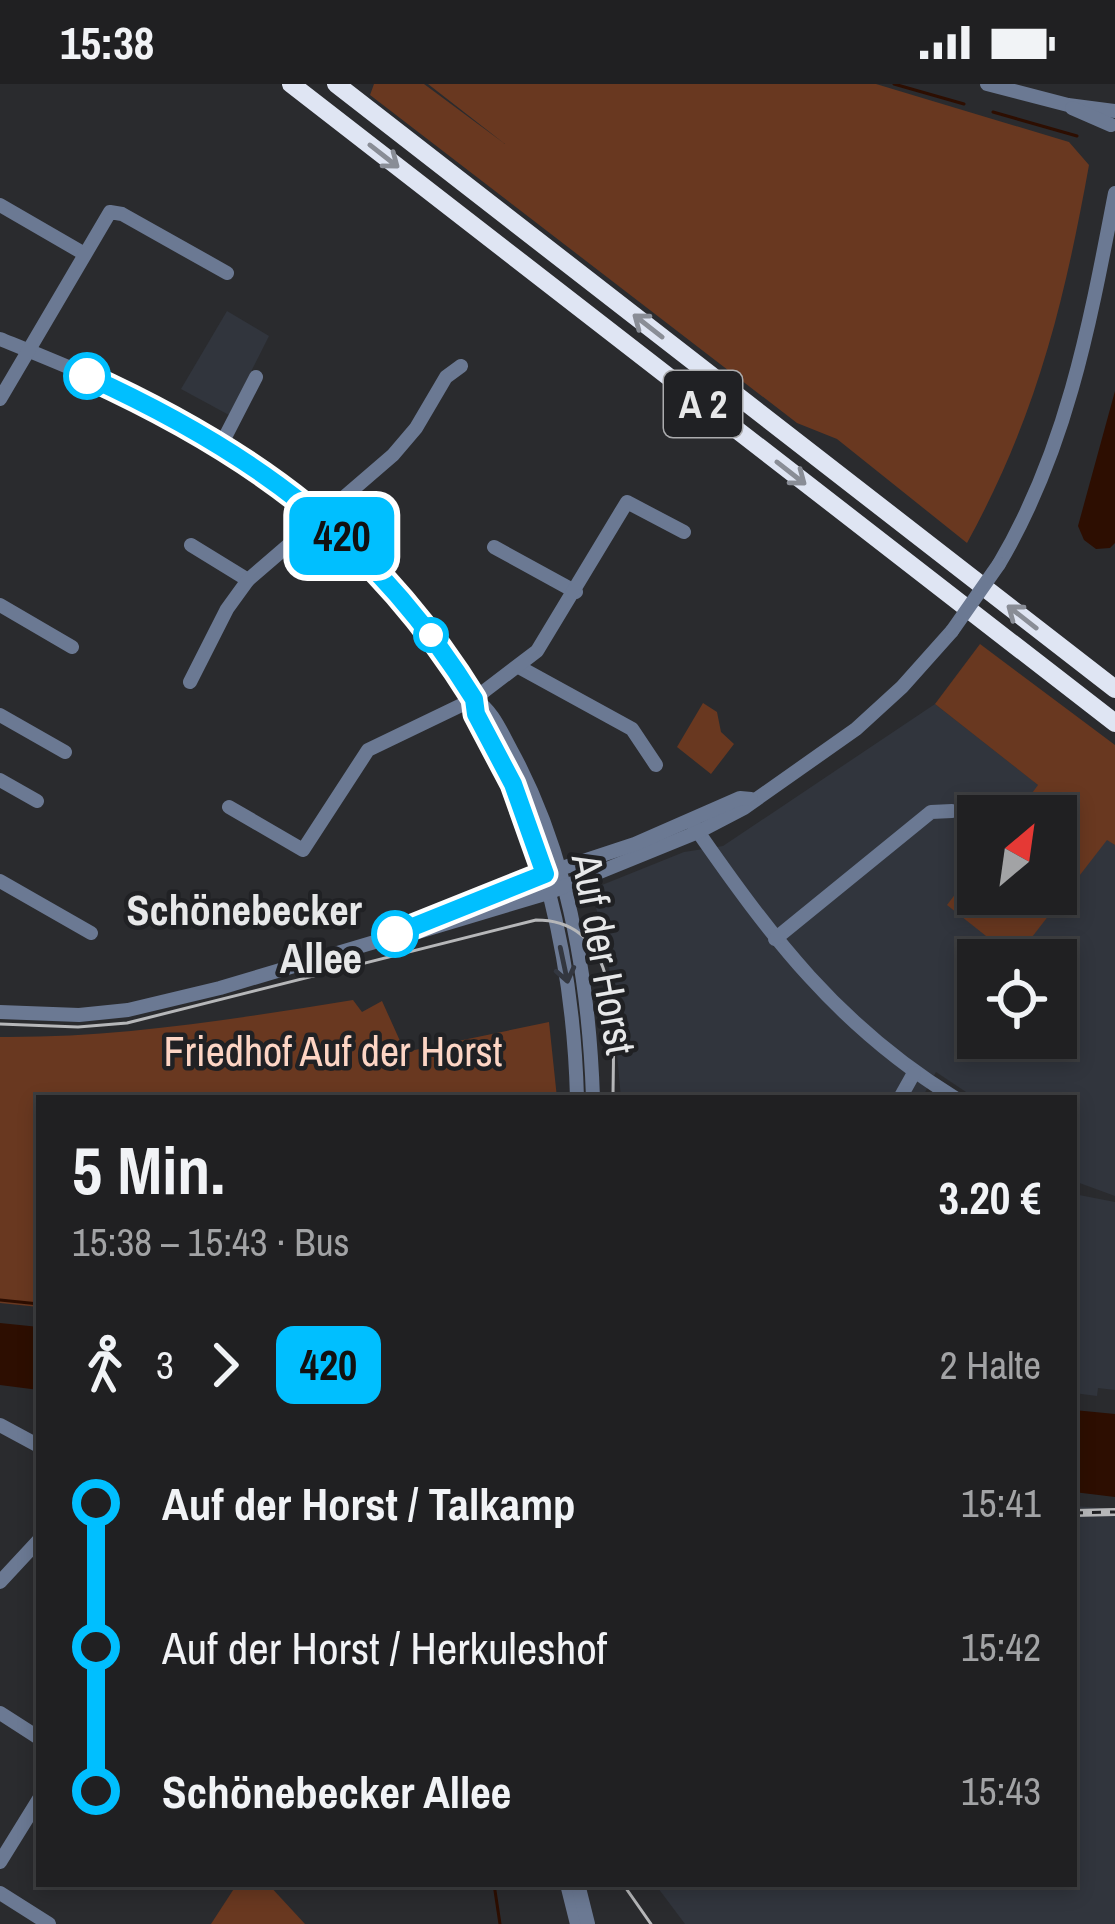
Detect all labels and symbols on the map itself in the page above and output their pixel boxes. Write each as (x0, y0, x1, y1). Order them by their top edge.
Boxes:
one-way arrow (367, 142, 399, 169)
one-way arrow (632, 314, 665, 340)
unlabelled marker (65, 354, 109, 398)
road number: A 2 (664, 371, 742, 437)
one-way arrow (774, 459, 807, 485)
line badge: 420 (273, 497, 411, 575)
one-way arrow (1007, 604, 1039, 631)
unlabelled marker (415, 619, 447, 651)
north arrow (957, 795, 1077, 915)
street label: Auf der Horst (559, 848, 649, 1059)
place label: Schönebecker Allee (127, 882, 363, 986)
marker: Schönebecker Allee (373, 912, 417, 956)
one-way arrow (554, 945, 576, 984)
park label: Friedhof Auf der Horst (164, 1023, 502, 1079)

